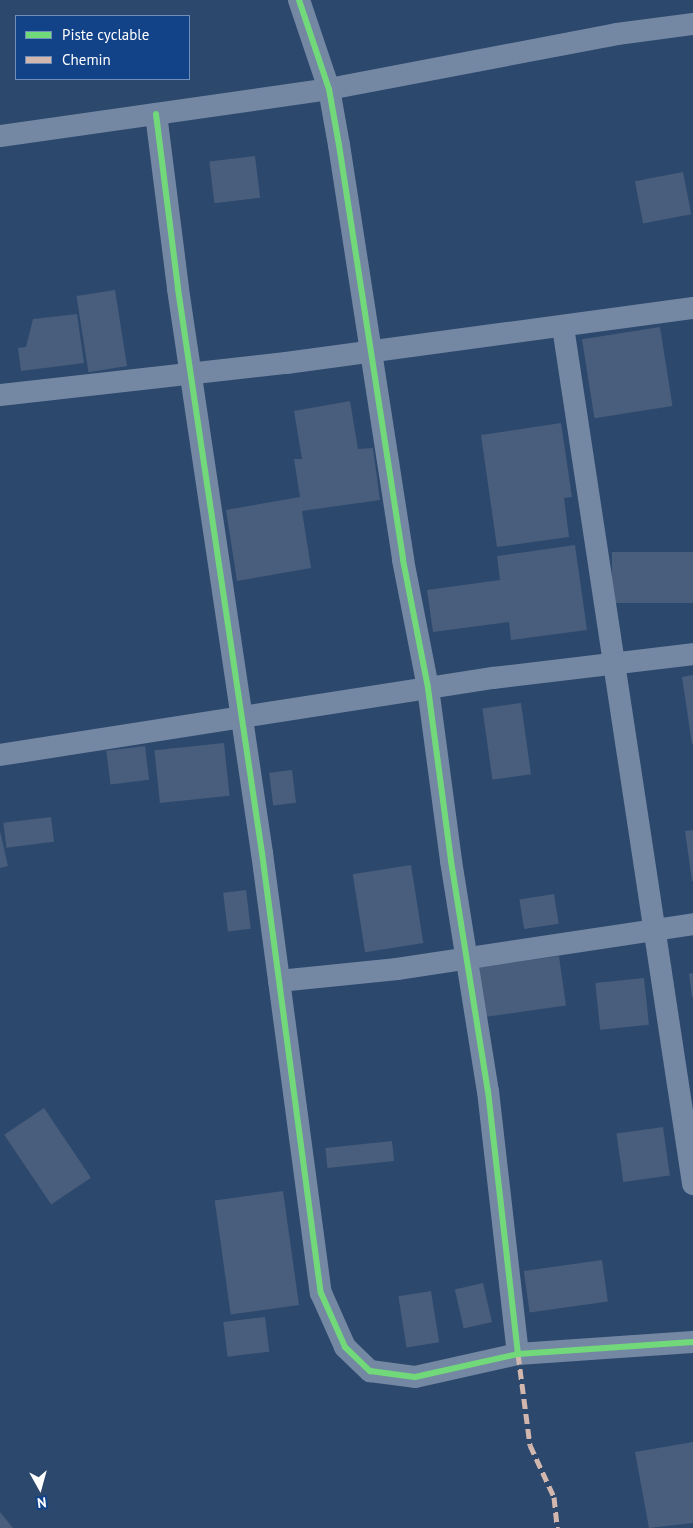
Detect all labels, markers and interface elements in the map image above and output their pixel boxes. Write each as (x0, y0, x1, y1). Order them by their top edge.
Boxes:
legend (15, 15, 190, 80)
text: Piste cyclable (62, 25, 149, 44)
text: Chemin (62, 50, 111, 69)
north arrow (15, 1463, 65, 1513)
text: N (36, 1493, 47, 1512)

